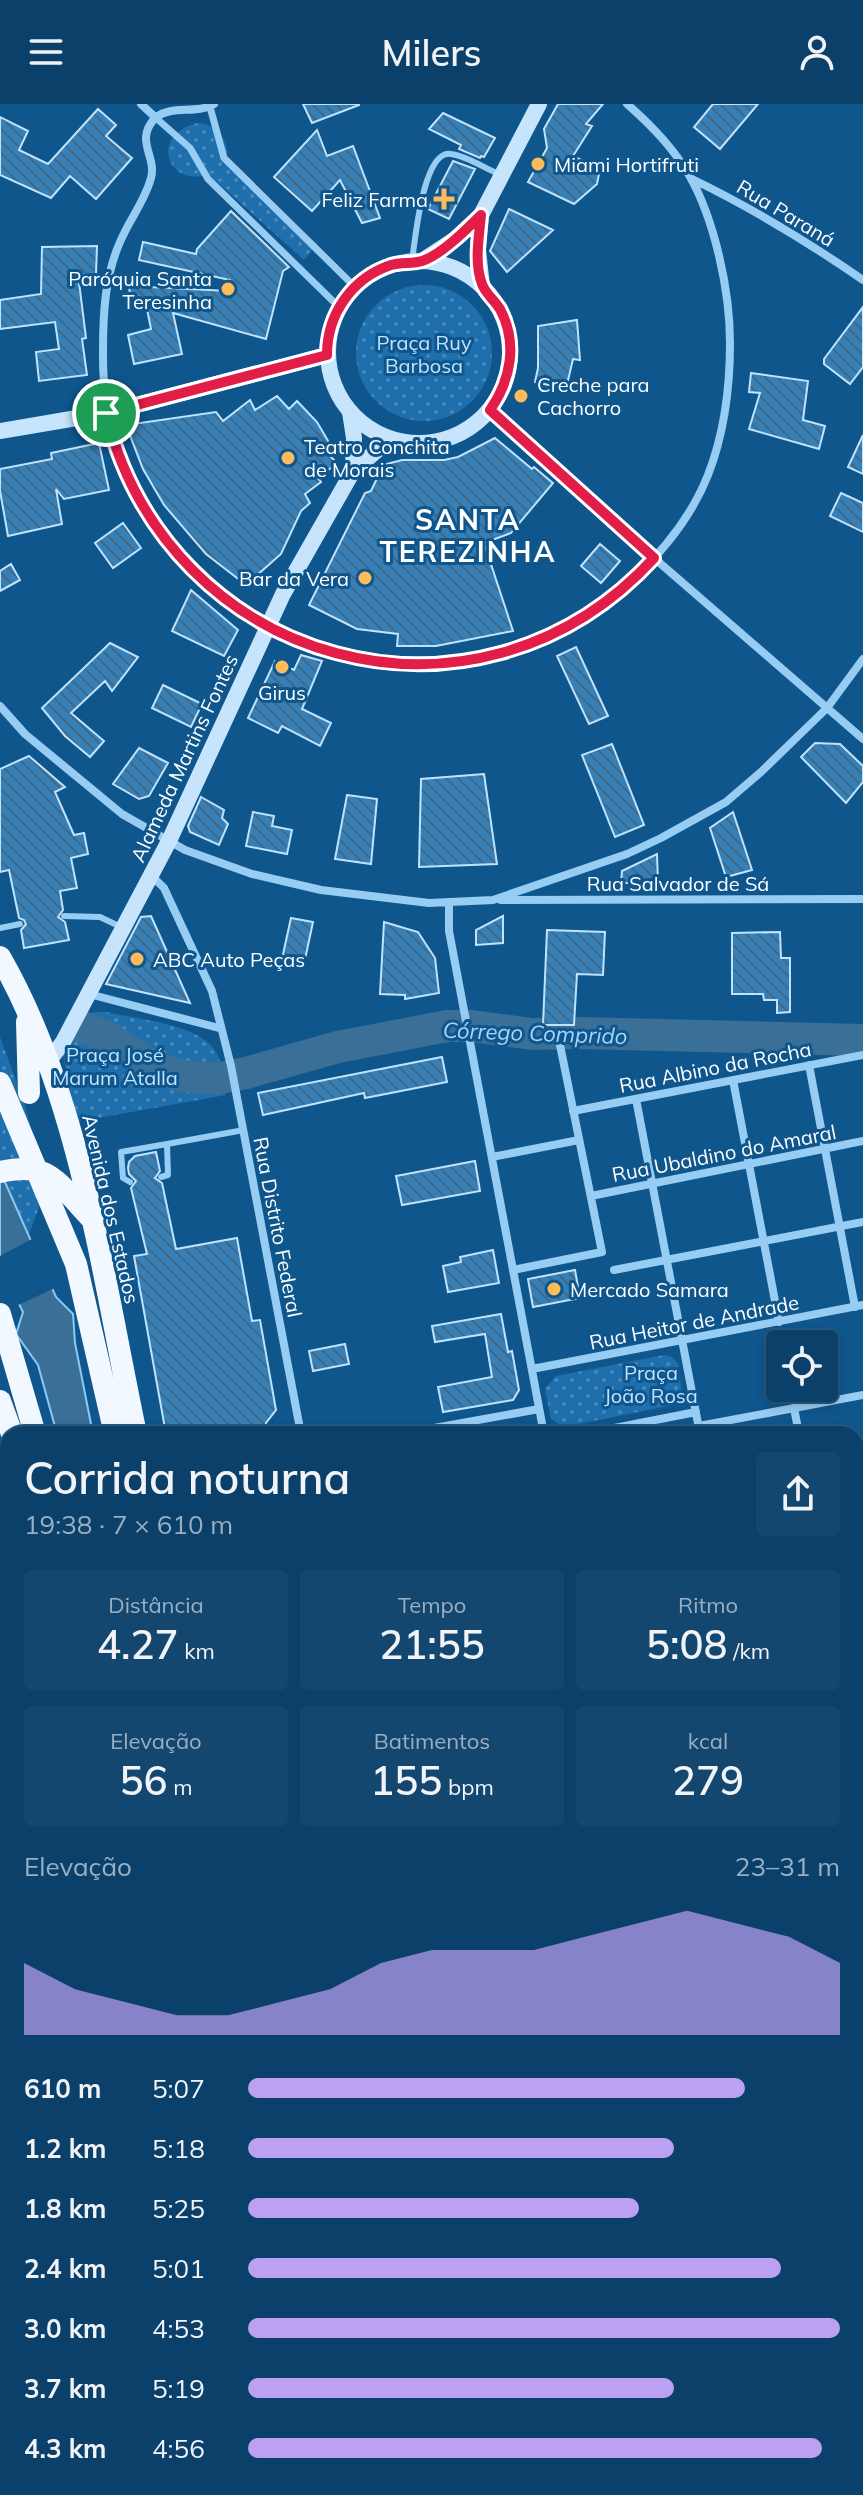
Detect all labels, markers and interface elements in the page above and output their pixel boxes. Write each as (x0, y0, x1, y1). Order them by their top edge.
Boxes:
icon: menu (24, 30, 68, 74)
text: Milers (381, 30, 482, 75)
icon: person (795, 30, 839, 74)
place label: Miami Hortifruti (554, 152, 699, 177)
marker: Miami Hortifruti (529, 155, 547, 173)
street label: Rua Paraná (732, 174, 840, 252)
place label: Feliz Farma (321, 187, 428, 212)
marker: Feliz Farma (435, 190, 453, 208)
place label: Paróquia Santa Teresinha (68, 266, 212, 314)
marker: Paróquia Santa Teresinha (219, 280, 237, 298)
park label: Praça Ruy Barbosa (376, 330, 472, 378)
place label: Creche para Cachorro (537, 372, 650, 420)
pin (72, 379, 140, 447)
marker: Creche para Cachorro (512, 387, 530, 405)
icon: arrive (84, 391, 128, 435)
place label: Teatro Conchita de Morais (304, 434, 450, 482)
marker: Teatro Conchita de Morais (279, 449, 297, 467)
district label: SANTA TEREZINHA (379, 502, 557, 569)
place label: Bar da Vera (239, 566, 349, 591)
marker: Bar da Vera (356, 569, 374, 587)
street label: Alameda Martins Fontes (125, 650, 243, 866)
marker: Girus (273, 658, 291, 676)
place label: Girus (258, 680, 306, 705)
street label: Rua Salvador de Sá (587, 871, 769, 896)
place label: ABC Auto Peças (153, 947, 305, 972)
marker: ABC Auto Peças (128, 950, 146, 968)
water label: Córrego Comprido (442, 1016, 628, 1050)
street label: Rua Albino da Rocha (617, 1036, 813, 1098)
park label: Praça José Marum Atalla (52, 1042, 178, 1090)
street label: Avenida dos Estados (77, 1112, 145, 1306)
street label: Rua Ubaldino do Amaral (610, 1119, 838, 1187)
street label: Rua Distrito Federal (248, 1135, 308, 1319)
place label: Mercado Samara (570, 1277, 729, 1302)
marker: Mercado Samara (545, 1280, 563, 1298)
street label: Rua Heitor de Andrade (587, 1289, 801, 1355)
map controls (766, 1330, 838, 1402)
button: locate (766, 1330, 838, 1402)
park label: Praça João Rosa (604, 1360, 698, 1408)
text: Corrida noturna (24, 1450, 350, 1505)
button: share (756, 1452, 840, 1536)
text: 19:38 · 7 × 610 m (24, 1508, 233, 1541)
text: Distância (108, 1591, 204, 1619)
text: Tempo (398, 1591, 466, 1619)
text: Ritmo (678, 1591, 738, 1619)
text: 4.27 (97, 1619, 179, 1669)
text: 21:55 (379, 1619, 485, 1669)
text: 5:08 (646, 1619, 727, 1669)
text: km (179, 1637, 215, 1665)
text: /km (727, 1637, 770, 1665)
text: Elevação (110, 1727, 202, 1755)
text: Batimentos (374, 1727, 490, 1755)
text: kcal (688, 1727, 728, 1755)
text: 56 (119, 1755, 167, 1805)
text: 155 (370, 1755, 442, 1805)
text: 279 (672, 1755, 744, 1805)
text: m (167, 1773, 193, 1801)
text: bpm (442, 1773, 494, 1801)
text: Elevação (24, 1850, 132, 1883)
text: 23–31 m (735, 1850, 840, 1883)
text: 610 m (24, 2072, 101, 2105)
text: 5:07 (152, 2072, 205, 2105)
text: 1.2 km (24, 2132, 107, 2165)
text: 5:18 (152, 2132, 205, 2165)
text: 1.8 km (24, 2192, 107, 2225)
text: 5:25 (152, 2192, 205, 2225)
text: 2.4 km (24, 2252, 107, 2285)
text: 5:01 (152, 2252, 205, 2285)
text: 3.0 km (24, 2312, 107, 2345)
text: 4:53 (152, 2312, 205, 2345)
text: 3.7 km (24, 2372, 107, 2405)
text: 5:19 (152, 2372, 205, 2405)
text: 4.3 km (24, 2432, 107, 2465)
text: 4:56 (152, 2432, 205, 2465)

